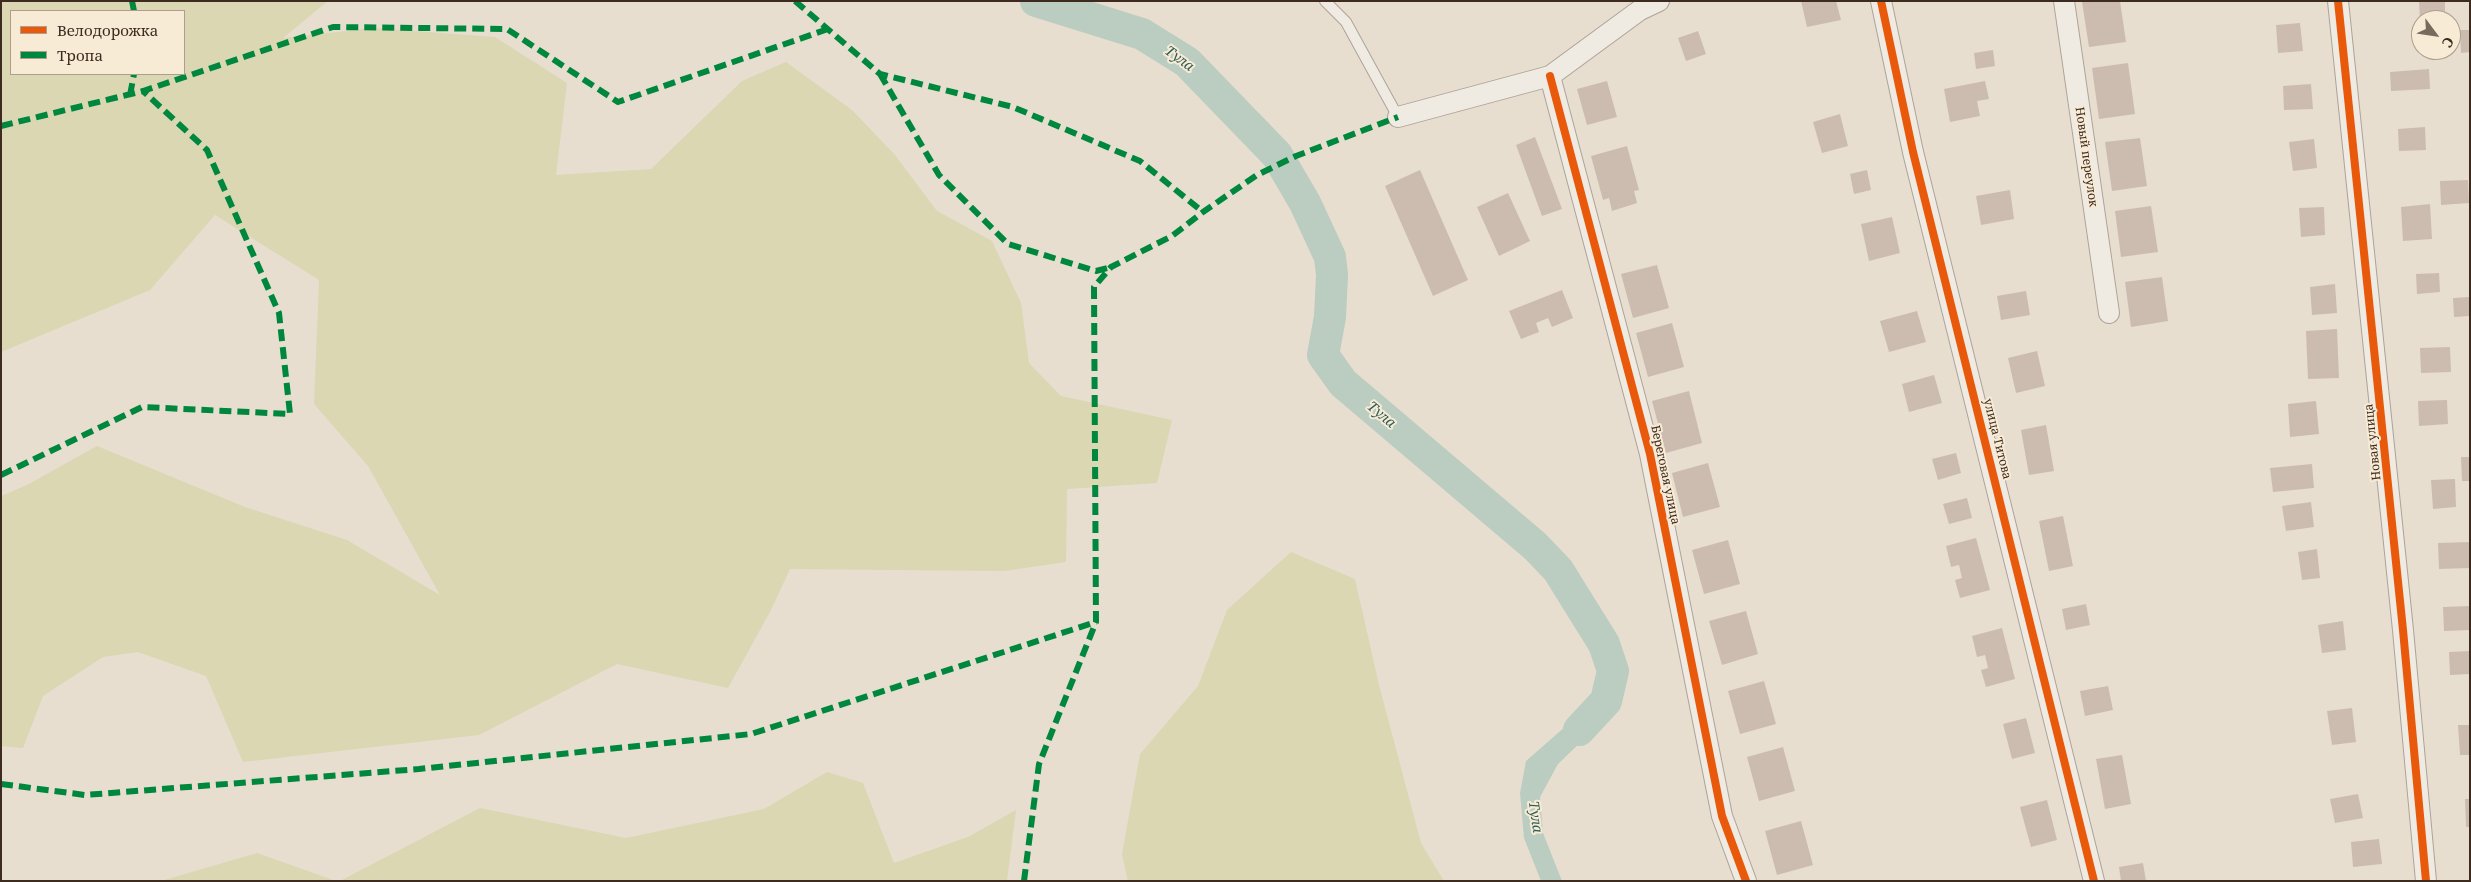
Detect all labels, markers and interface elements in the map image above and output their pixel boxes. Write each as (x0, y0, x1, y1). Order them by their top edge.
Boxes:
legend (10, 10, 185, 75)
north arrow (2411, 10, 2461, 60)
text: Велодорожка (57, 20, 158, 40)
text: С (2438, 34, 2459, 51)
water label: Тула (1161, 43, 1197, 75)
text: Тропа (57, 45, 103, 65)
street label: Новый переулок (2072, 106, 2100, 208)
street label: улица Титова (1980, 397, 2014, 481)
water label: Тула (1363, 398, 1399, 432)
street label: Новая улица (2362, 403, 2384, 481)
street label: Береговая улица (1647, 424, 1683, 526)
water label: Тула (1524, 800, 1546, 834)

